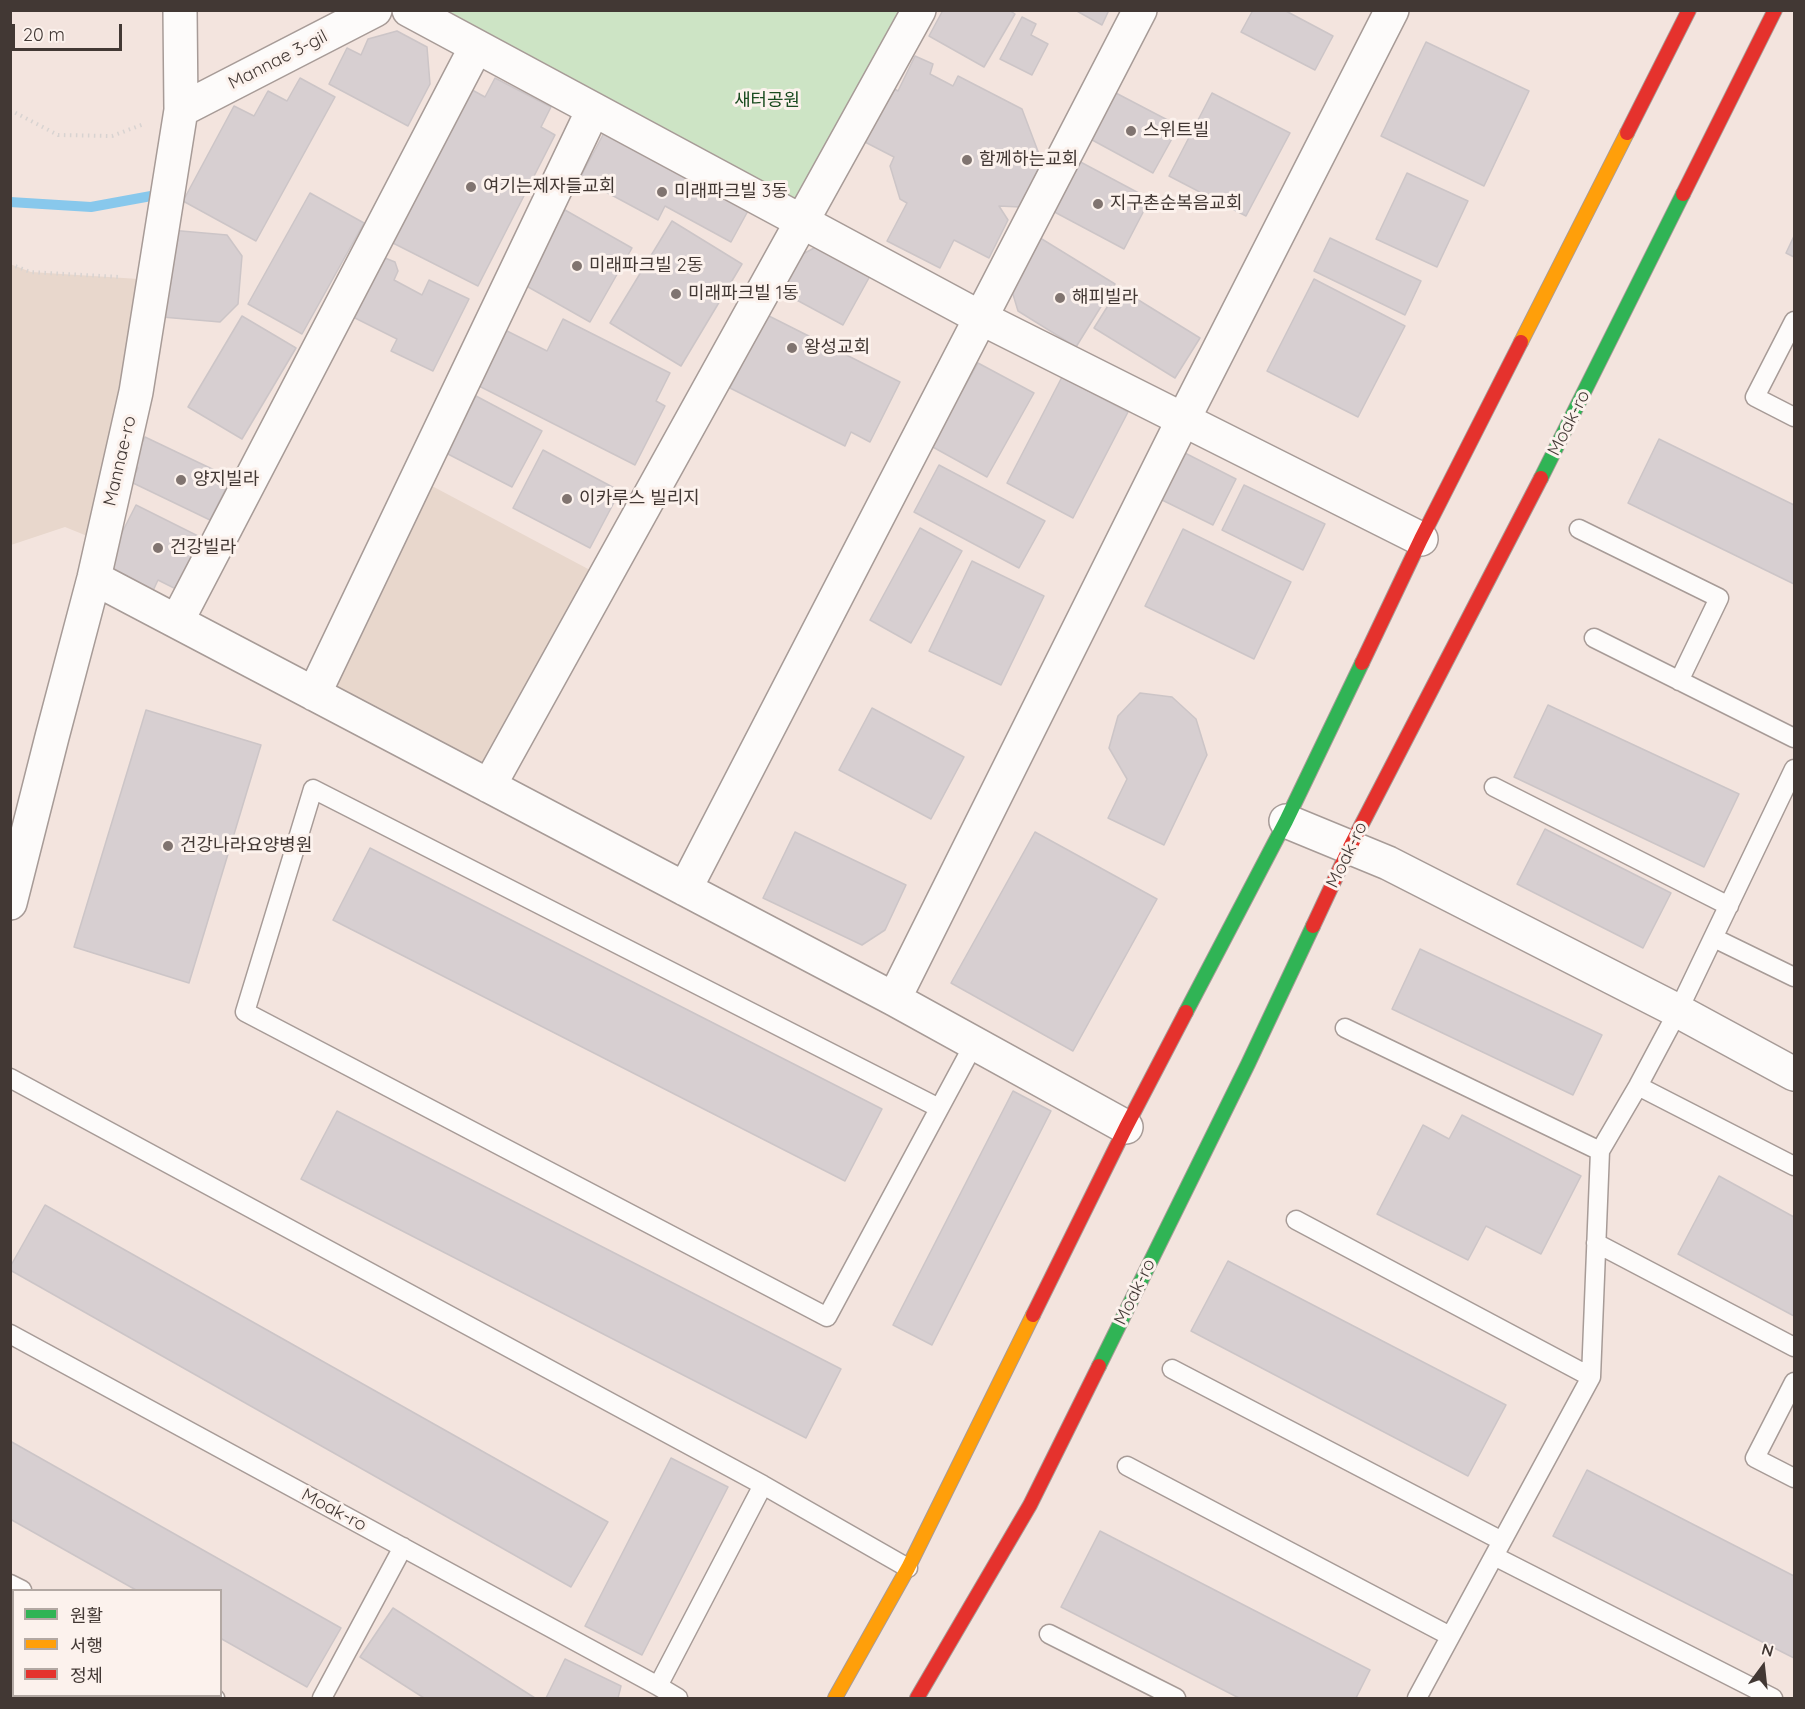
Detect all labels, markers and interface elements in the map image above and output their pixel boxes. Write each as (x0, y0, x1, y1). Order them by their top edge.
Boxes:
scale bar (15, 12, 124, 50)
text: 20 m (23, 23, 65, 46)
street label: Mannae 3-gil (225, 26, 331, 94)
park label: 새터공원 (734, 90, 800, 112)
place label: 스위트빌 (1143, 120, 1209, 142)
marker: 스위트빌 (1124, 124, 1138, 138)
place label: 함께하는교회 (979, 149, 1078, 171)
marker: 함께하는교회 (960, 153, 974, 167)
place label: 여기는제자들교회 (483, 176, 615, 198)
marker: 여기는제자들교회 (464, 180, 478, 194)
place label: 미래파크빌 3동 (674, 181, 788, 203)
marker: 미래파크빌 3동 (655, 185, 669, 199)
place label: 지구촌순복음교회 (1110, 193, 1242, 215)
marker: 지구촌순복음교회 (1091, 197, 1105, 211)
place label: 미래파크빌 2동 (589, 255, 703, 277)
marker: 미래파크빌 2동 (570, 259, 584, 273)
place label: 미래파크빌 1동 (688, 283, 799, 305)
marker: 미래파크빌 1동 (669, 287, 683, 301)
place label: 해피빌라 (1072, 287, 1138, 309)
marker: 해피빌라 (1053, 291, 1067, 305)
place label: 왕성교회 (804, 337, 870, 359)
marker: 왕성교회 (785, 341, 799, 355)
street label: Moak-ro (1543, 387, 1595, 459)
street label: Mannae-ro (99, 414, 141, 508)
place label: 양지빌라 (193, 469, 259, 491)
marker: 양지빌라 (174, 473, 188, 487)
place label: 이카루스 빌리지 (579, 488, 700, 510)
marker: 이카루스 빌리지 (560, 492, 574, 506)
place label: 건강빌라 (170, 537, 236, 559)
marker: 건강빌라 (151, 541, 165, 555)
street label: Moak-ro (1322, 818, 1372, 892)
place label: 건강나라요양병원 (180, 835, 312, 857)
marker: 건강나라요양병원 (161, 839, 175, 853)
street label: Moak-ro (1110, 1255, 1160, 1329)
street label: Moak-ro (298, 1484, 370, 1536)
legend (12, 1589, 222, 1697)
text: 원활 (70, 1604, 103, 1627)
text: 서행 (70, 1634, 103, 1657)
north arrow (1733, 1637, 1793, 1697)
text: N (1759, 1638, 1776, 1661)
text: 정체 (70, 1664, 103, 1687)

